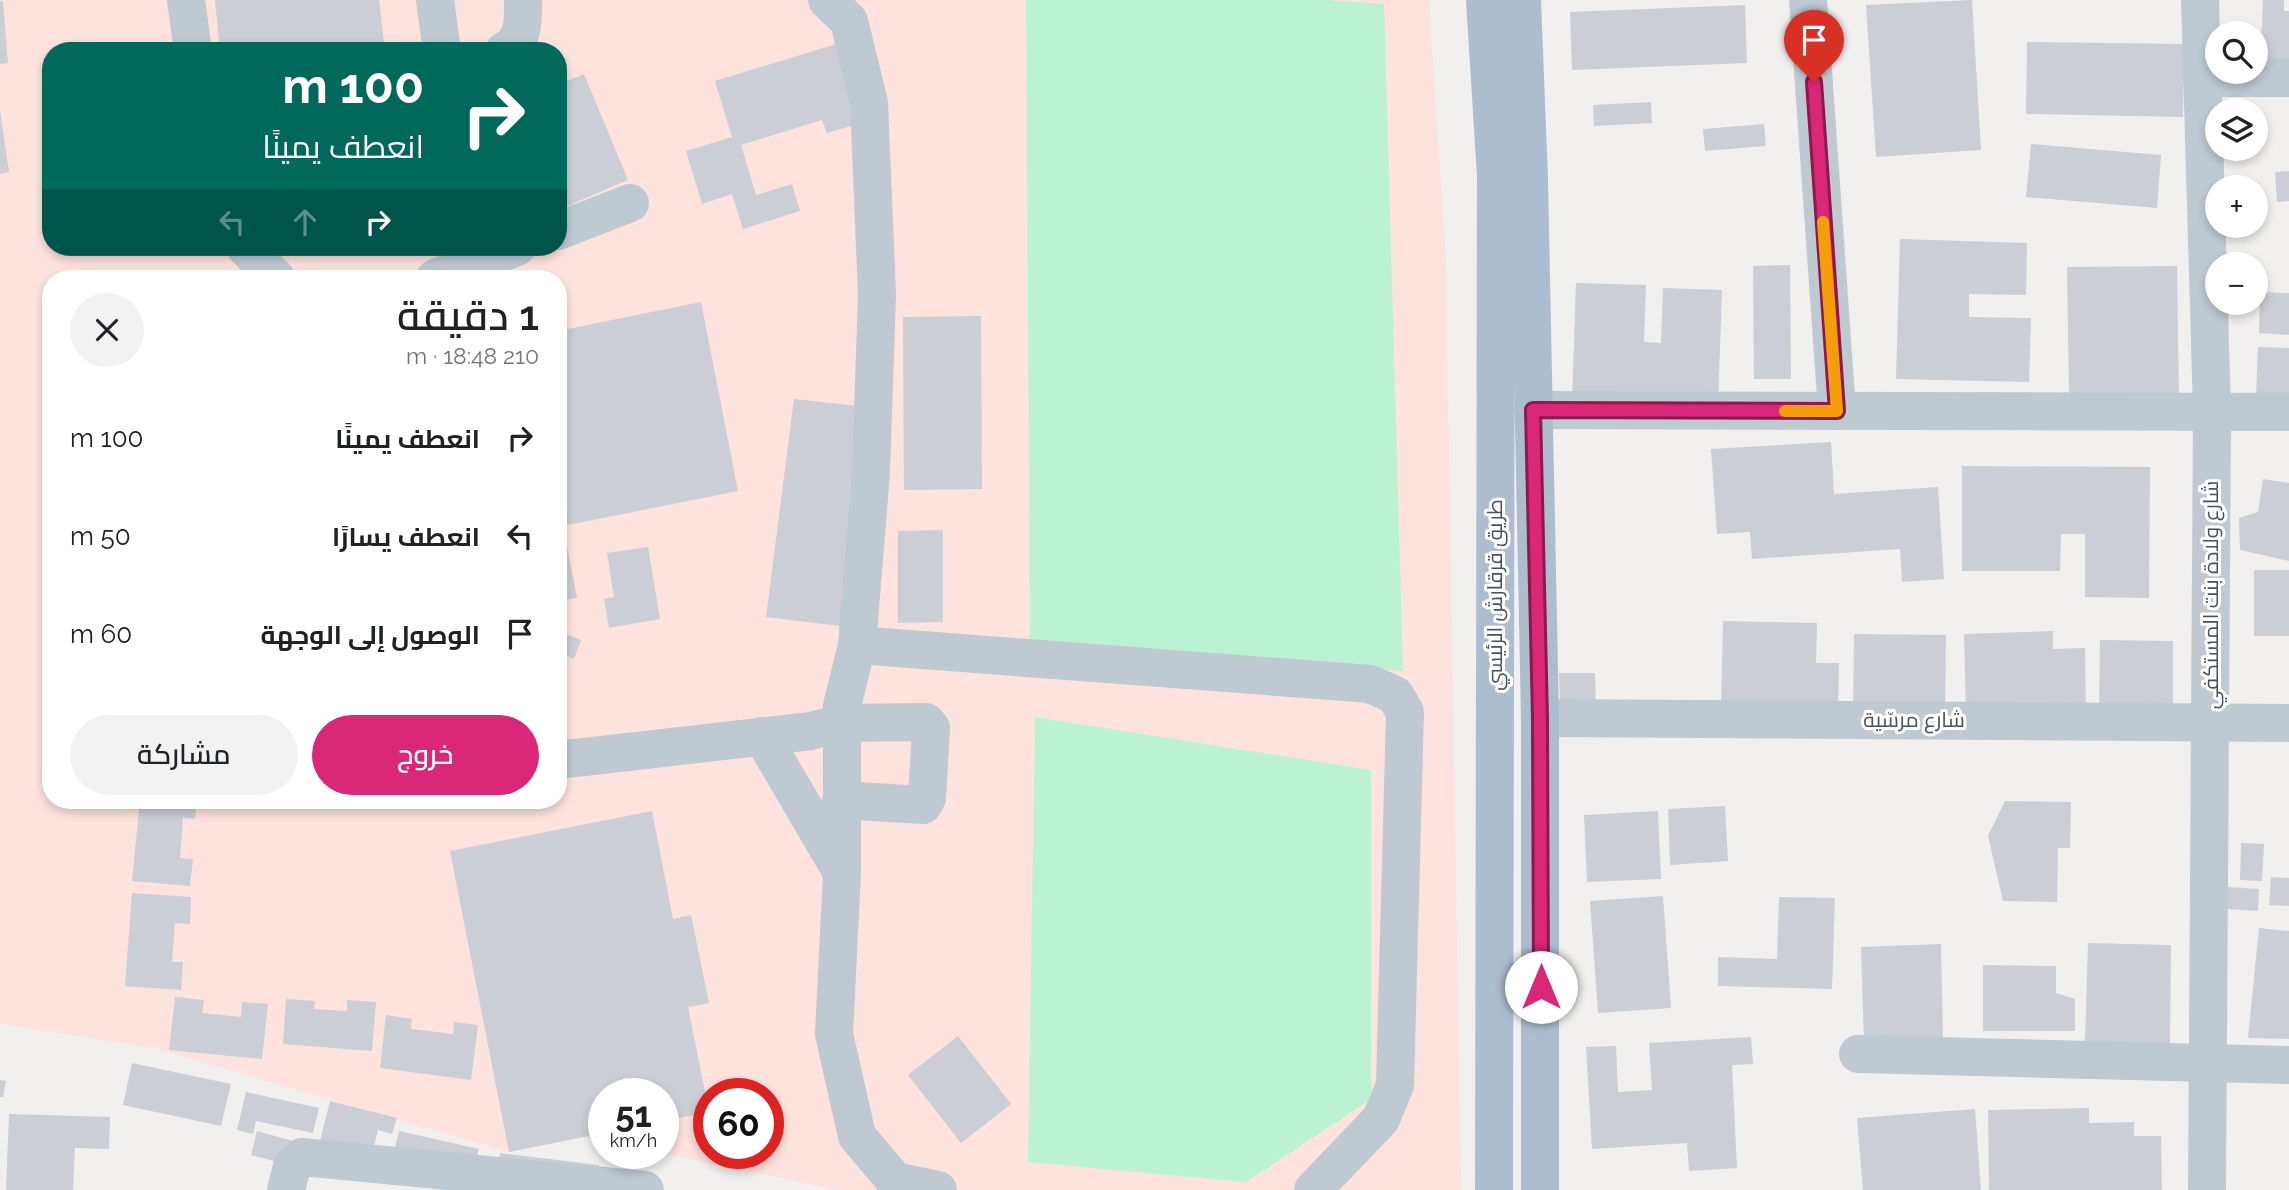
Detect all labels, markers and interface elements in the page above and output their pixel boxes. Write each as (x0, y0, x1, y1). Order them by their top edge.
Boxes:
pin (1784, 10, 1844, 82)
icon: arrive (1795, 21, 1833, 59)
map controls (2205, 21, 2268, 315)
button: search (2205, 21, 2268, 84)
text: 100 m (282, 57, 424, 114)
icon: right (448, 70, 539, 161)
button: layers (2205, 98, 2268, 161)
text: انعطف يمينًا (262, 128, 424, 165)
button: + (2205, 175, 2268, 238)
icon: left (213, 203, 251, 241)
icon: ahead (286, 203, 324, 241)
icon: right (359, 203, 397, 241)
button: − (2205, 252, 2268, 315)
text: 1 دقيقة (397, 291, 539, 340)
button: close (70, 293, 144, 367)
text: 210 m · 18:48 (406, 342, 539, 369)
icon: right (501, 419, 539, 457)
text: 100 m (70, 423, 144, 453)
text: انعطف يمينًا (335, 424, 480, 454)
street label: شارع ولادة بنت المستكفي (2198, 481, 2227, 709)
street label: طريق قرقارش الرئيسي (1482, 499, 1510, 691)
icon: left (501, 517, 539, 555)
text: 50 m (70, 521, 131, 551)
text: انعطف يسارًا (332, 522, 480, 552)
icon: arrive (501, 615, 539, 653)
text: 60 m (70, 619, 132, 649)
text: الوصول إلى الوجهة (260, 620, 480, 650)
street label: شارع مرسّية (1863, 707, 1965, 734)
button: مشاركة (70, 715, 298, 795)
button: خروج (312, 715, 539, 795)
position arrow (1504, 950, 1578, 1024)
speed limit sign: 60 (693, 1078, 784, 1169)
text: 51 (615, 1094, 652, 1135)
text: km/h (610, 1130, 657, 1151)

